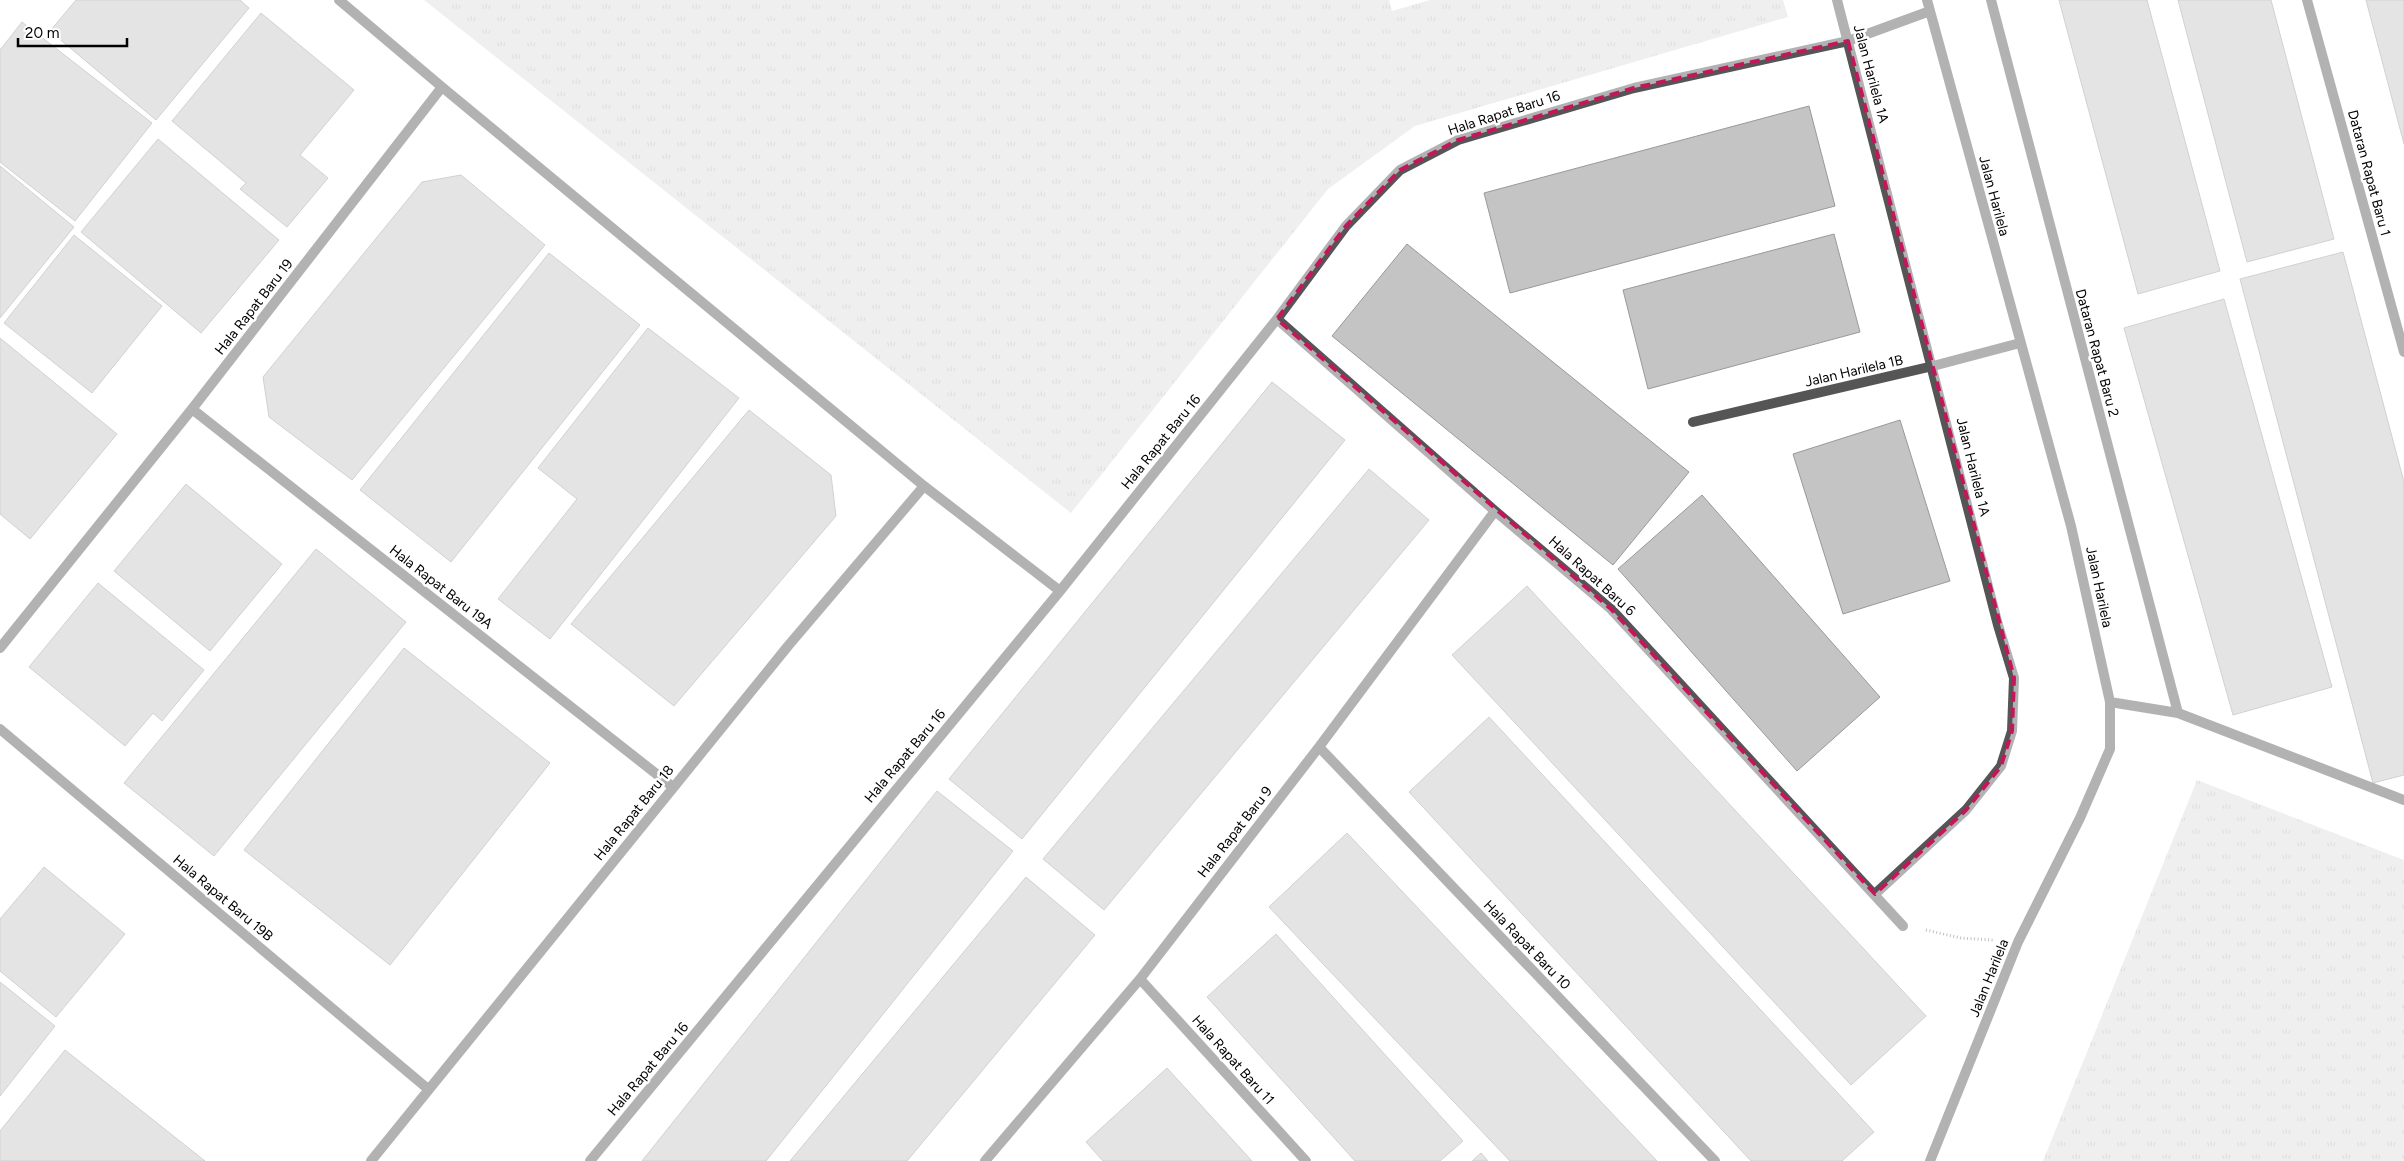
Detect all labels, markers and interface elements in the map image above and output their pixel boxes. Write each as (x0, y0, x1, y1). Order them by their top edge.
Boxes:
scale bar (18, 15, 126, 47)
street label: Jalan Harilela 1A (1850, 23, 1892, 126)
text: 20 m (25, 24, 59, 42)
street label: Hala Rapat Baru 16 (1446, 87, 1562, 139)
street label: Dataran Rapat Baru 1 (2344, 108, 2394, 238)
street label: Jalan Harilela (1975, 154, 2013, 238)
street label: Hala Rapat Baru 19 (211, 256, 297, 358)
street label: Dataran Rapat Baru 2 (2072, 287, 2122, 419)
street label: Jalan Harilela 1B (1803, 351, 1905, 391)
street label: Hala Rapat Baru 16 (1118, 391, 1204, 493)
street label: Jalan Harilela 1A (1953, 416, 1994, 519)
street label: Hala Rapat Baru 6 (1545, 533, 1639, 620)
street label: Hala Rapat Baru 19A (386, 541, 496, 633)
street label: Jalan Harilela (2082, 545, 2116, 629)
street label: Hala Rapat Baru 16 (861, 706, 949, 806)
street label: Hala Rapat Baru 18 (590, 762, 678, 864)
street label: Hala Rapat Baru 9 (1194, 783, 1276, 881)
street label: Hala Rapat Baru 19B (170, 851, 276, 945)
street label: Hala Rapat Baru 10 (1480, 897, 1574, 993)
street label: Jalan Harilela (1966, 937, 2012, 1019)
street label: Hala Rapat Baru 11 (1188, 1012, 1278, 1108)
street label: Hala Rapat Baru 16 (604, 1019, 692, 1119)

